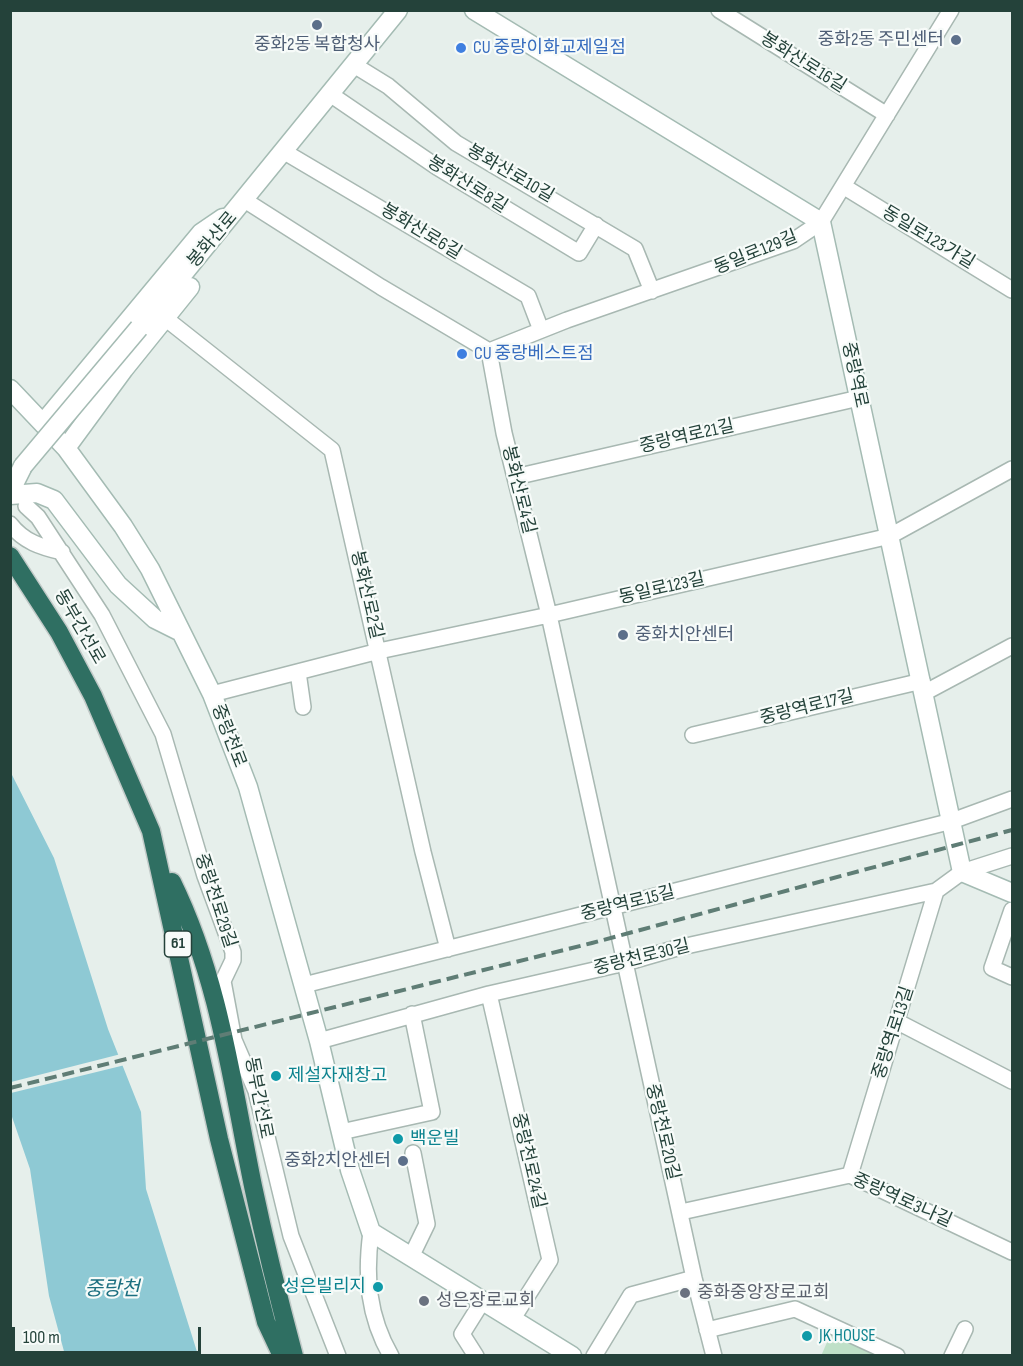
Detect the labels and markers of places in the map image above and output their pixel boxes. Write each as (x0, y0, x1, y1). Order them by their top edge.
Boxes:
marker: 중화2동 복합청사 (310, 18, 324, 32)
place label: 중화2동 주민센터 (818, 29, 944, 51)
marker: 중화2동 주민센터 (949, 33, 963, 47)
place label: 중화2동 복합청사 (254, 34, 380, 56)
place label: CU 중랑이화교제일점 (473, 37, 626, 59)
marker: CU 중랑이화교제일점 (454, 41, 468, 55)
place label: CU 중랑베스트점 (474, 343, 594, 365)
marker: CU 중랑베스트점 (455, 347, 469, 361)
place label: 중화치안센터 (635, 624, 734, 646)
marker: 중화치안센터 (616, 628, 630, 642)
place label: 제설자재창고 (288, 1065, 387, 1087)
marker: 제설자재창고 (269, 1069, 283, 1083)
place label: 백운빌 (410, 1128, 460, 1150)
marker: 백운빌 (391, 1132, 405, 1146)
place label: 중화2치안센터 (284, 1150, 391, 1172)
marker: 중화2치안센터 (396, 1154, 410, 1168)
place label: 성은빌리지 (283, 1276, 366, 1298)
marker: 성은빌리지 (371, 1280, 385, 1294)
place label: 중화중앙장로교회 (697, 1282, 829, 1304)
marker: 중화중앙장로교회 (678, 1286, 692, 1300)
place label: 성은장로교회 (436, 1290, 535, 1312)
marker: 성은장로교회 (417, 1294, 431, 1308)
place label: JK HOUSE (819, 1325, 876, 1347)
marker: JK HOUSE (800, 1329, 814, 1343)

